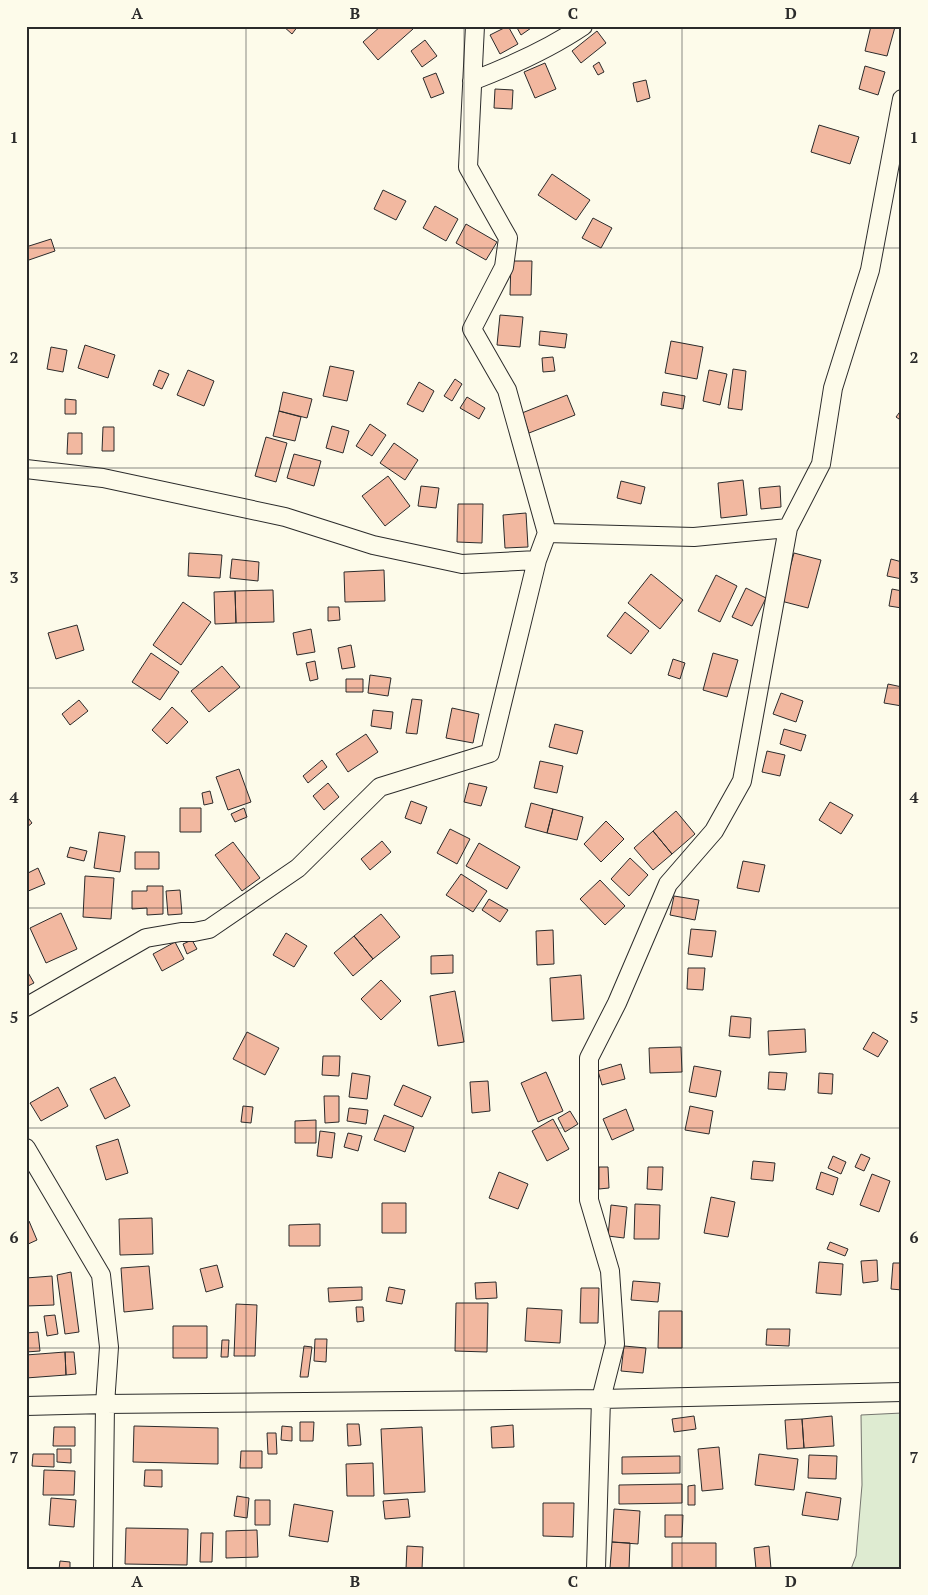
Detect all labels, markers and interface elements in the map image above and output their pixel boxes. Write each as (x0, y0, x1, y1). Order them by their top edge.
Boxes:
text: A (131, 2, 143, 24)
text: B (350, 2, 360, 24)
text: C (568, 2, 578, 24)
text: D (785, 2, 797, 24)
text: 1 (9, 126, 19, 148)
text: 1 (909, 126, 919, 148)
text: 2 (9, 346, 19, 368)
text: 2 (909, 346, 919, 368)
text: 3 (9, 566, 19, 588)
text: 3 (909, 566, 919, 588)
text: 4 (9, 786, 19, 808)
text: 4 (909, 786, 919, 808)
text: 5 (9, 1006, 19, 1028)
text: 5 (909, 1006, 919, 1028)
text: 6 (9, 1226, 19, 1248)
text: 6 (909, 1226, 919, 1248)
text: 7 (9, 1446, 19, 1468)
text: 7 (909, 1446, 919, 1468)
text: A (131, 1570, 143, 1592)
text: B (350, 1570, 360, 1592)
text: C (568, 1570, 578, 1592)
text: D (785, 1570, 797, 1592)

